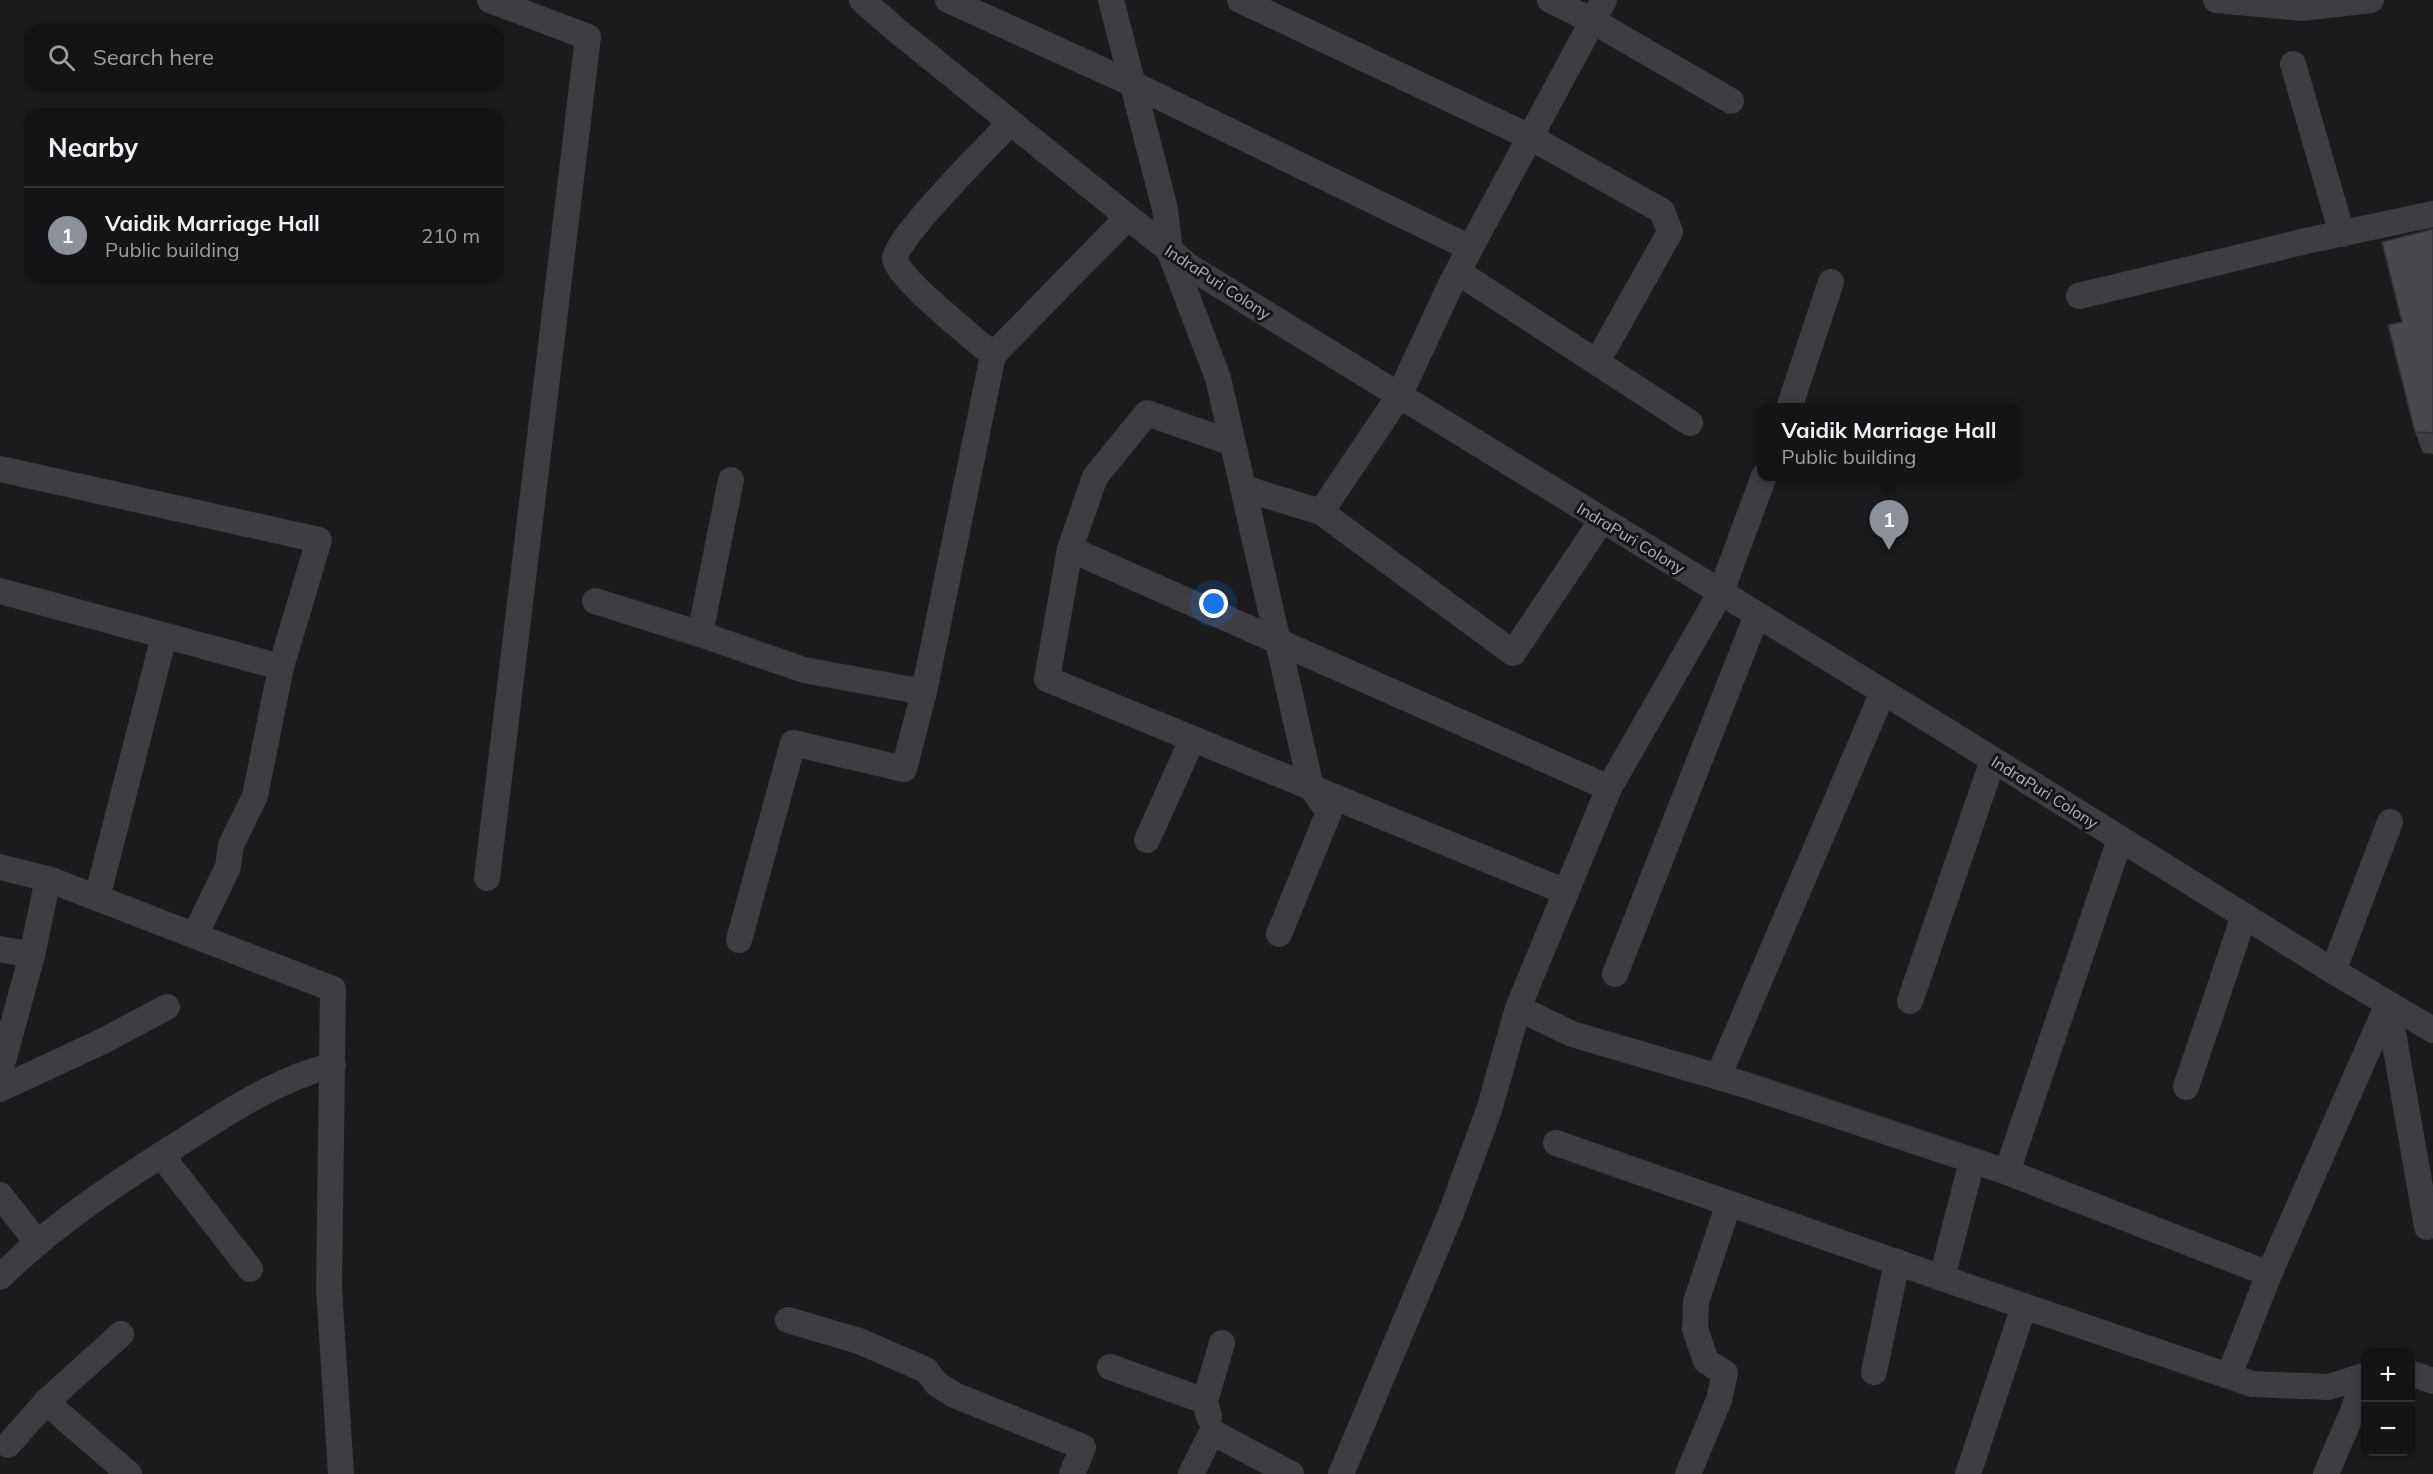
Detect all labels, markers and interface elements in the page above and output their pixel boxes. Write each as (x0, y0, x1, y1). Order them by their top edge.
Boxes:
search box (24, 24, 504, 90)
icon: search (45, 41, 78, 74)
text: Search here (93, 43, 214, 71)
text: Nearby (48, 131, 138, 164)
text: Vaidik Marriage Hall (105, 209, 320, 237)
text: 1 (62, 223, 74, 248)
text: 210 m (421, 223, 480, 248)
text: Public building (105, 237, 240, 262)
street label: IndraPuri Colony (1161, 240, 1275, 324)
popup (1757, 403, 2021, 481)
text: Vaidik Marriage Hall (1782, 416, 1996, 444)
text: Public building (1782, 444, 1916, 469)
street label: IndraPuri Colony (1574, 498, 1689, 578)
pin: 1 (1870, 500, 1908, 550)
your location (1199, 589, 1228, 618)
street label: IndraPuri Colony (1988, 751, 2102, 833)
map controls (2361, 1348, 2415, 1456)
button: + (2361, 1348, 2415, 1402)
button: − (2361, 1402, 2415, 1456)

